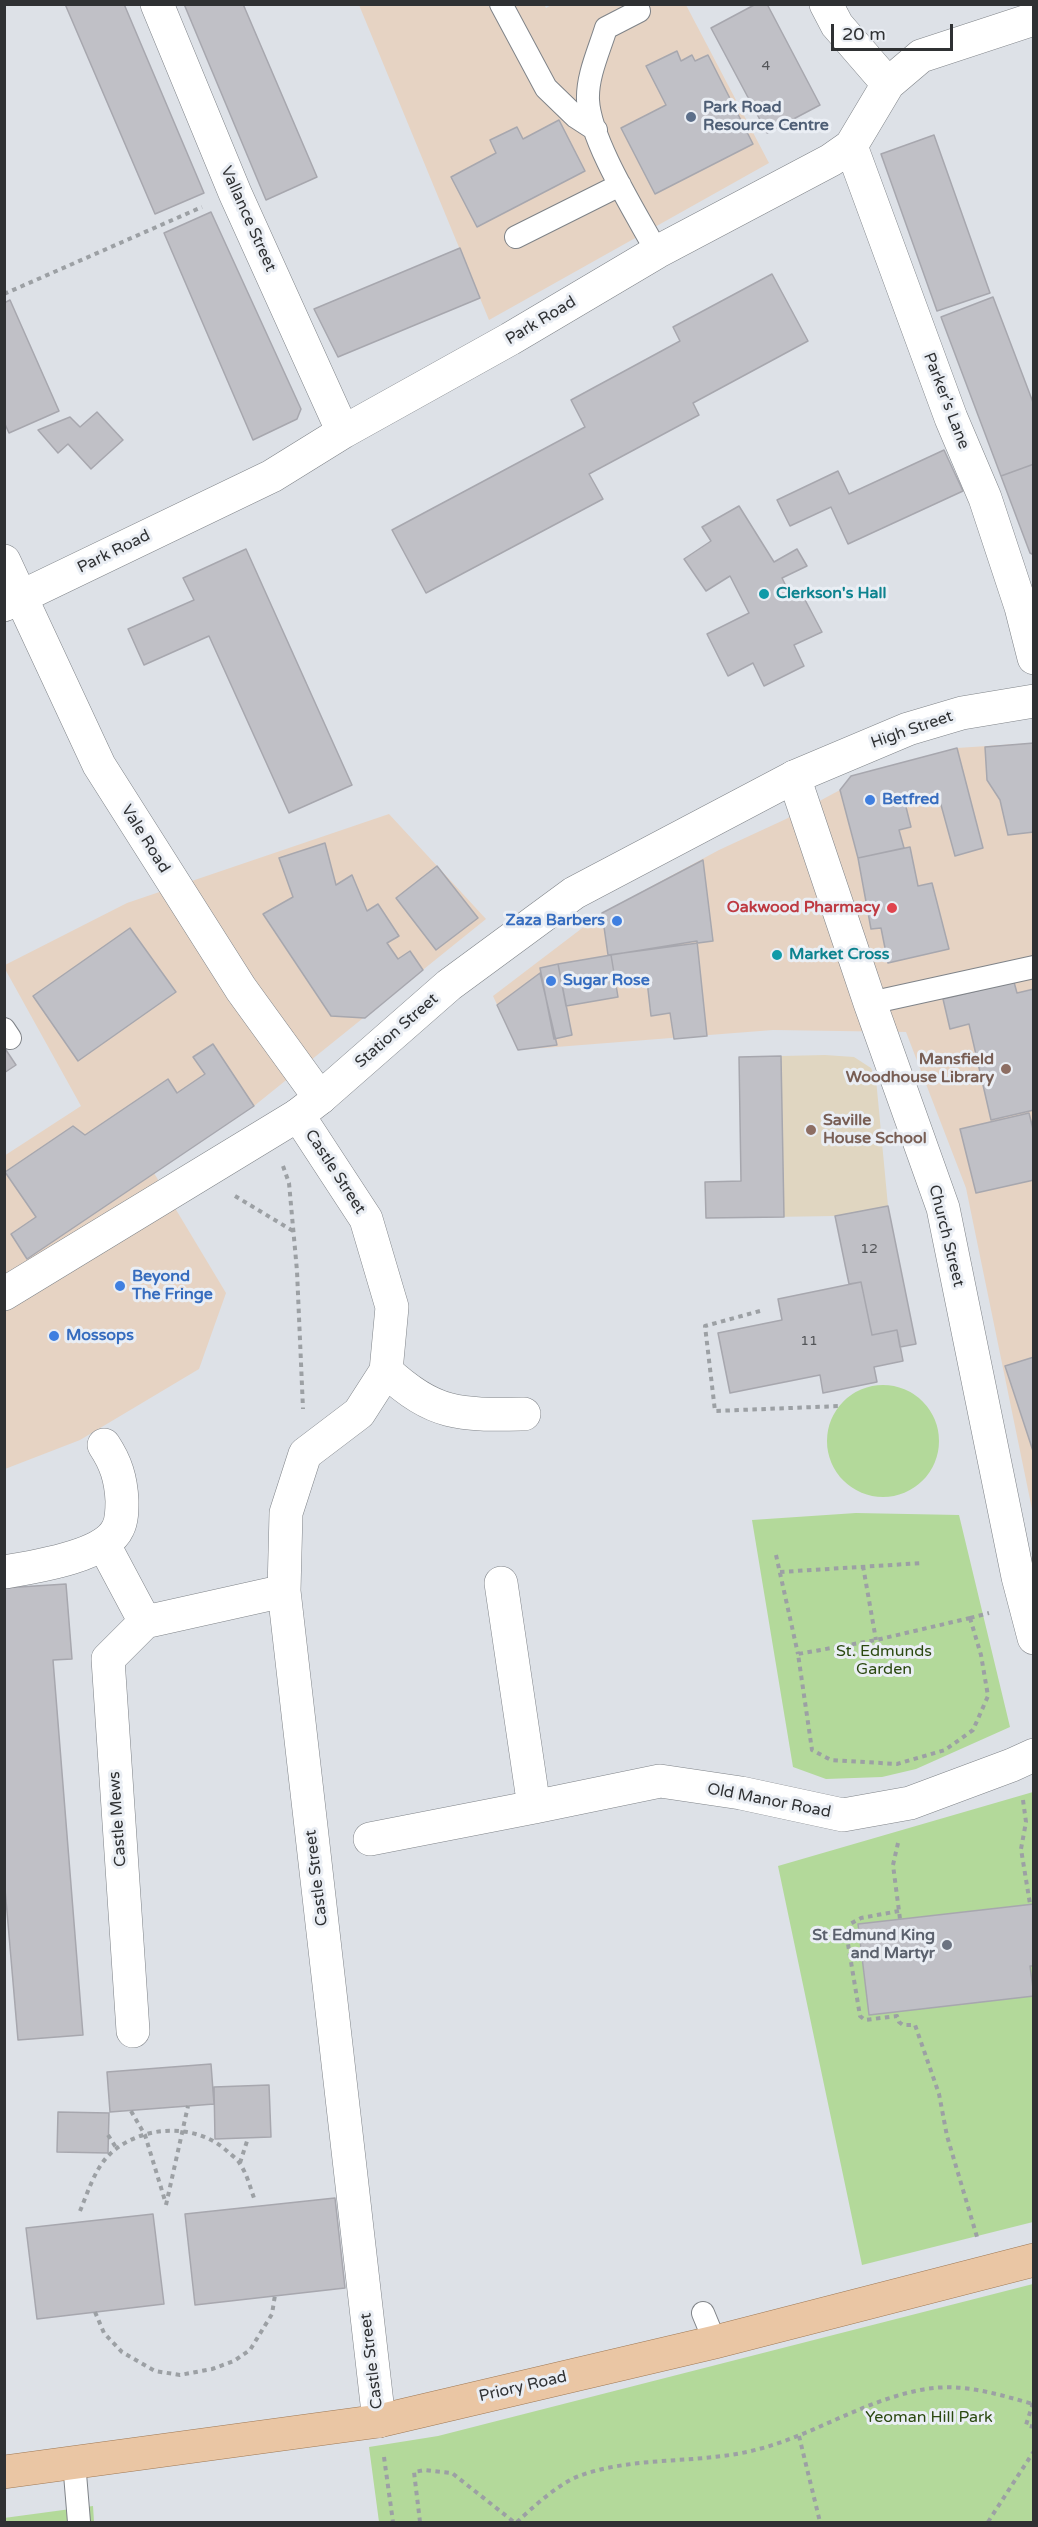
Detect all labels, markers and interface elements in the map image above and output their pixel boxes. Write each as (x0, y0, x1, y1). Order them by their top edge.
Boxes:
scale bar (834, 12, 956, 50)
text: 20 m (842, 23, 886, 45)
house number: 4 (762, 58, 770, 74)
place label: Park Road Resource Centre (703, 98, 829, 136)
marker: Park Road Resource Centre (684, 110, 698, 124)
street label: Vallance Street (216, 163, 280, 275)
street label: Park Road (502, 293, 580, 349)
street label: Parker's Lane (919, 350, 973, 452)
street label: Park Road (74, 526, 154, 578)
place label: Clerkson's Hall (776, 584, 887, 604)
marker: Clerkson's Hall (757, 587, 771, 601)
street label: High Street (868, 707, 956, 753)
place label: Betfred (882, 790, 939, 810)
marker: Betfred (863, 793, 877, 807)
street label: Vale Road (117, 801, 173, 877)
place label: Oakwood Pharmacy (727, 898, 880, 918)
marker: Oakwood Pharmacy (885, 901, 899, 915)
place label: Zaza Barbers (506, 911, 605, 931)
marker: Zaza Barbers (610, 914, 624, 928)
place label: Market Cross (789, 945, 889, 965)
marker: Market Cross (770, 948, 784, 962)
place label: Sugar Rose (563, 971, 650, 991)
marker: Sugar Rose (544, 974, 558, 988)
street label: Station Street (352, 990, 442, 1072)
place label: Mansfield Woodhouse Library (846, 1050, 994, 1088)
marker: Mansfield Woodhouse Library (999, 1062, 1013, 1076)
place label: Saville House School (823, 1111, 927, 1149)
marker: Saville House School (804, 1123, 818, 1137)
street label: Castle Street (301, 1126, 369, 1218)
street label: Church Street (924, 1183, 968, 1289)
house number: 12 (860, 1241, 878, 1257)
place label: Beyond The Fringe (132, 1267, 213, 1305)
marker: Beyond The Fringe (113, 1279, 127, 1293)
place label: Mossops (66, 1326, 134, 1346)
marker: Mossops (47, 1329, 61, 1343)
house number: 11 (800, 1333, 818, 1349)
park label: St. Edmunds Garden (836, 1642, 932, 1680)
street label: Castle Mews (105, 1771, 131, 1867)
street label: Old Manor Road (706, 1780, 832, 1822)
street label: Castle Street (302, 1829, 332, 1927)
place label: St Edmund King and Martyr (812, 1926, 935, 1964)
marker: St Edmund King and Martyr (940, 1938, 954, 1952)
street label: Castle Street (357, 2312, 387, 2410)
street label: Priory Road (477, 2368, 569, 2406)
park label: Yeoman Hill Park (865, 2408, 993, 2428)

